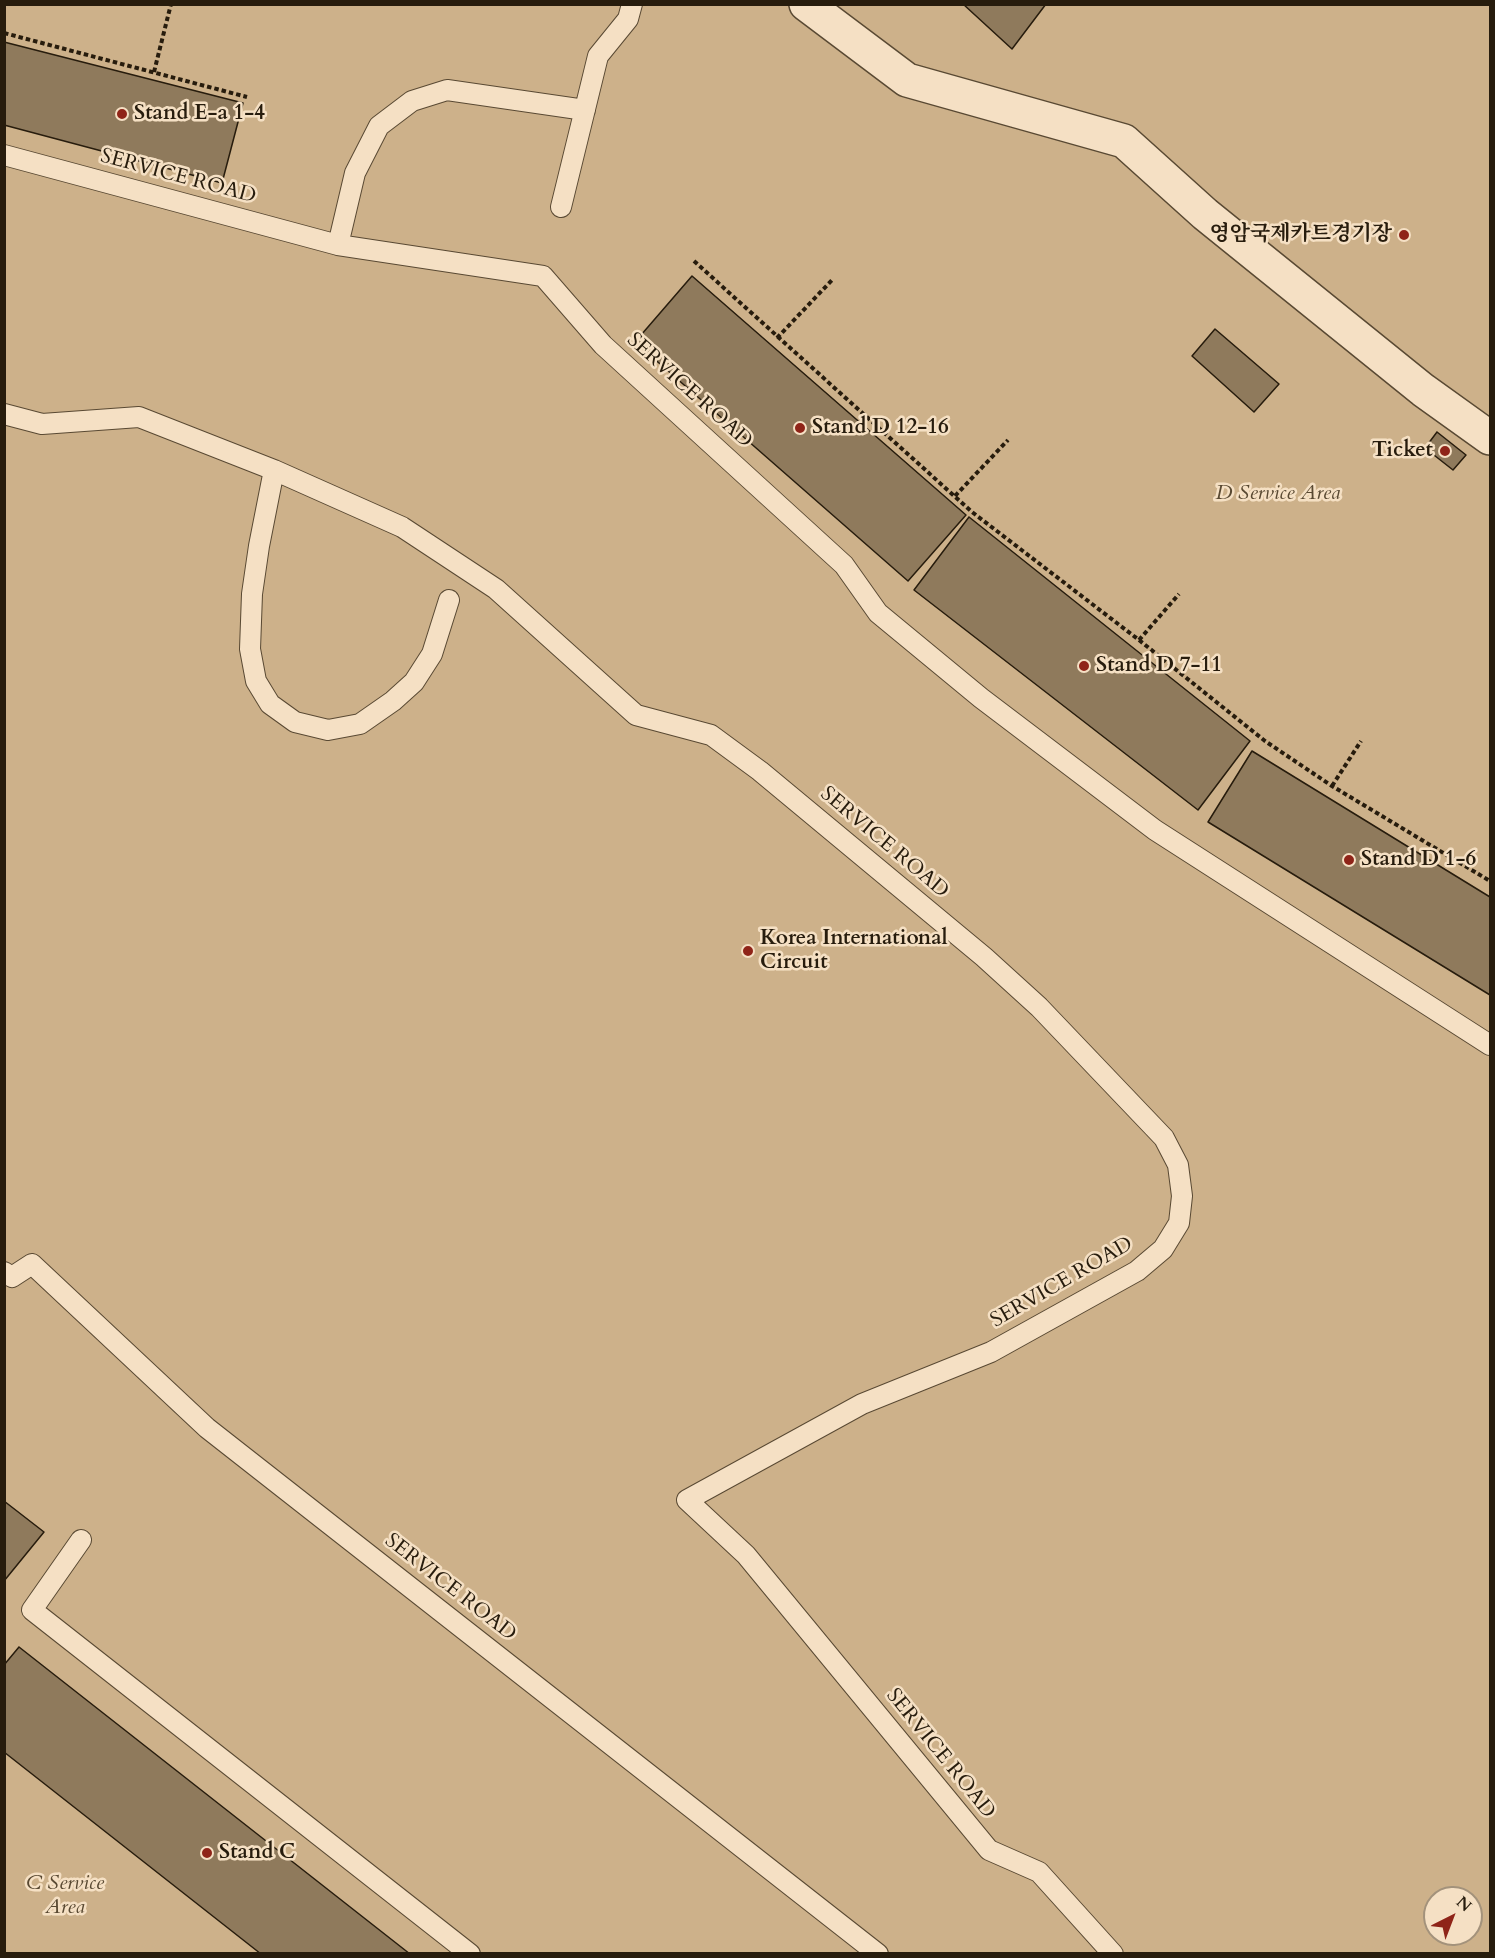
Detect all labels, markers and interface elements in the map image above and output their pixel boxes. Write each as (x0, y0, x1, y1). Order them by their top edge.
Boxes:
place label: Stand E-a 1-4 (134, 101, 265, 127)
marker: Stand E-a 1-4 (115, 107, 129, 121)
street label: SERVICE ROAD (97, 144, 259, 210)
place label: 영암국제카트경기장 (1209, 222, 1392, 248)
marker: 영암국제카트경기장 (1397, 228, 1411, 242)
street label: SERVICE ROAD (621, 328, 757, 454)
place label: Stand D 12-16 (812, 415, 949, 441)
marker: Stand D 12-16 (793, 421, 807, 435)
place label: Ticket (1372, 438, 1433, 464)
marker: Ticket (1438, 444, 1452, 458)
park label: D Service Area (1216, 481, 1340, 507)
place label: Stand D 7-11 (1096, 653, 1222, 679)
marker: Stand D 7-11 (1077, 659, 1091, 673)
street label: SERVICE ROAD (815, 782, 953, 904)
place label: Stand D 1-6 (1361, 847, 1476, 873)
marker: Stand D 1-6 (1342, 853, 1356, 867)
place label: Korea International Circuit (760, 926, 948, 976)
marker: Korea International Circuit (741, 944, 755, 958)
street label: SERVICE ROAD (986, 1232, 1138, 1334)
street label: SERVICE ROAD (379, 1529, 521, 1647)
street label: SERVICE ROAD (880, 1684, 1000, 1824)
place label: Stand C (219, 1840, 295, 1866)
marker: Stand C (200, 1846, 214, 1860)
park label: C Service Area (26, 1871, 104, 1921)
north arrow (1423, 1886, 1483, 1946)
text: N (1451, 1891, 1476, 1917)

